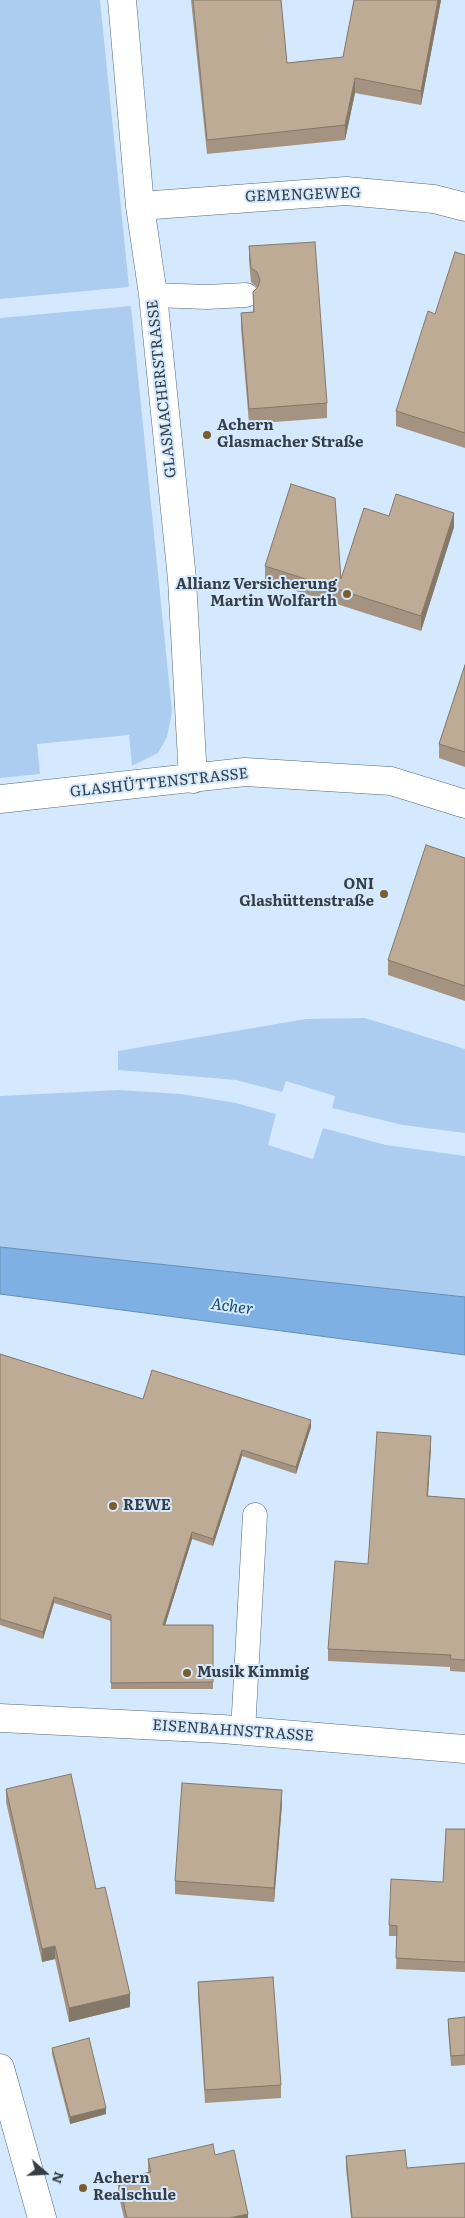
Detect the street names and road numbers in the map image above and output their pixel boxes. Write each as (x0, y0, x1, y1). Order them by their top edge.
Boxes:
street label: GEMENGEWEG (245, 184, 361, 206)
street label: GLASMACHERSTRASSE (144, 299, 180, 479)
street label: GLASHÜTTENSTRASSE (69, 765, 249, 801)
street label: EISENBAHNSTRASSE (152, 1716, 314, 1746)

